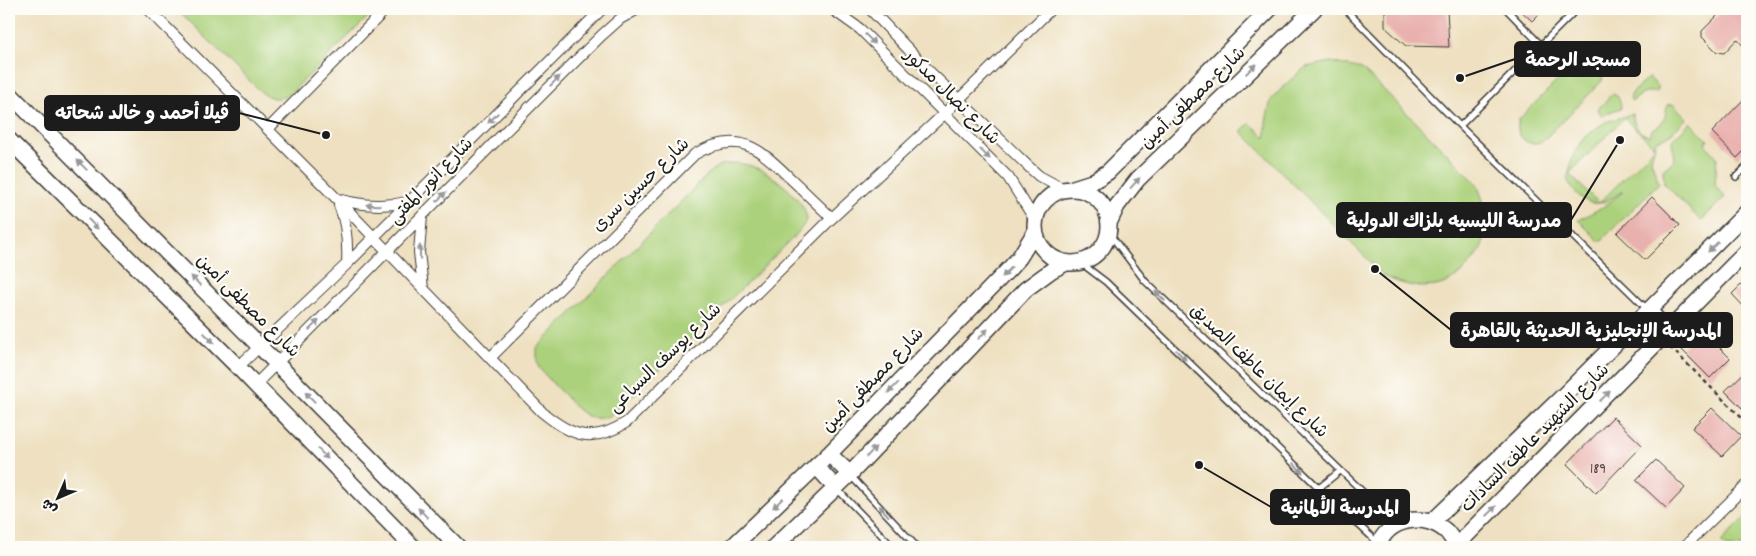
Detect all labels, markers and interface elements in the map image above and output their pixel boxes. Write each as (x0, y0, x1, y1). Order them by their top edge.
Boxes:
one-way arrow (864, 33, 876, 45)
street label: شارع مصطفى أمين (1136, 42, 1252, 156)
callout: مسجد الرحمة (1515, 42, 1640, 76)
street label: شارع نصال مدكور (896, 43, 1005, 152)
text: مسجد الرحمة (1525, 49, 1631, 76)
one-way arrow (1245, 63, 1257, 75)
one-way arrow (548, 76, 560, 88)
callout: ڤيلا أحمد و خالد شحاته (45, 96, 239, 130)
text: ڤيلا أحمد و خالد شحاته (55, 101, 229, 129)
one-way arrow (487, 111, 499, 123)
street label: شارع انور المفتى (384, 133, 480, 231)
street label: شارع حسين سرى (588, 133, 696, 239)
one-way arrow (978, 148, 990, 160)
one-way arrow (76, 160, 88, 172)
one-way arrow (1129, 177, 1141, 189)
one-way arrow (435, 192, 447, 204)
one-way arrow (364, 201, 380, 209)
callout: مدرسة الليسيه بلزاك الدولية (1337, 203, 1571, 237)
text: مدرسة الليسيه بلزاك الدولية (1347, 210, 1561, 237)
one-way arrow (87, 218, 99, 230)
one-way arrow (1707, 241, 1719, 253)
one-way arrow (416, 244, 424, 260)
street label: شارع مصطفى أمين (189, 249, 305, 365)
one-way arrow (1001, 265, 1013, 277)
one-way arrow (190, 276, 202, 288)
one-way arrow (1155, 290, 1167, 302)
street label: شارع يوسف السباعى (604, 298, 728, 420)
street label: شارع إيمان عاطف الصديق (1183, 299, 1333, 445)
callout: المدرسة الإنجليزية الحديثة بالقاهرة (1451, 313, 1732, 347)
one-way arrow (308, 320, 320, 332)
text: المدرسة الإنجليزية الحديثة بالقاهرة (1460, 320, 1722, 347)
street label: شارع مصطفى أمين (817, 323, 931, 439)
one-way arrow (977, 328, 989, 340)
one-way arrow (202, 332, 214, 344)
one-way arrow (1175, 349, 1187, 361)
street label: شارع الشهيد عاطف السادات (1456, 359, 1616, 519)
one-way arrow (887, 382, 899, 394)
one-way arrow (1599, 390, 1611, 402)
one-way arrow (304, 391, 316, 403)
one-way arrow (865, 446, 877, 458)
one-way arrow (316, 448, 328, 460)
house number: 189 (1590, 459, 1606, 481)
one-way arrow (1292, 462, 1304, 474)
north arrow (32, 474, 82, 524)
callout: المدرسة الألمانية (1271, 490, 1409, 524)
text: ش (38, 493, 63, 518)
text: المدرسة الألمانية (1281, 495, 1399, 524)
one-way arrow (773, 497, 785, 509)
one-way arrow (1485, 505, 1497, 517)
one-way arrow (878, 506, 890, 518)
one-way arrow (417, 507, 429, 519)

